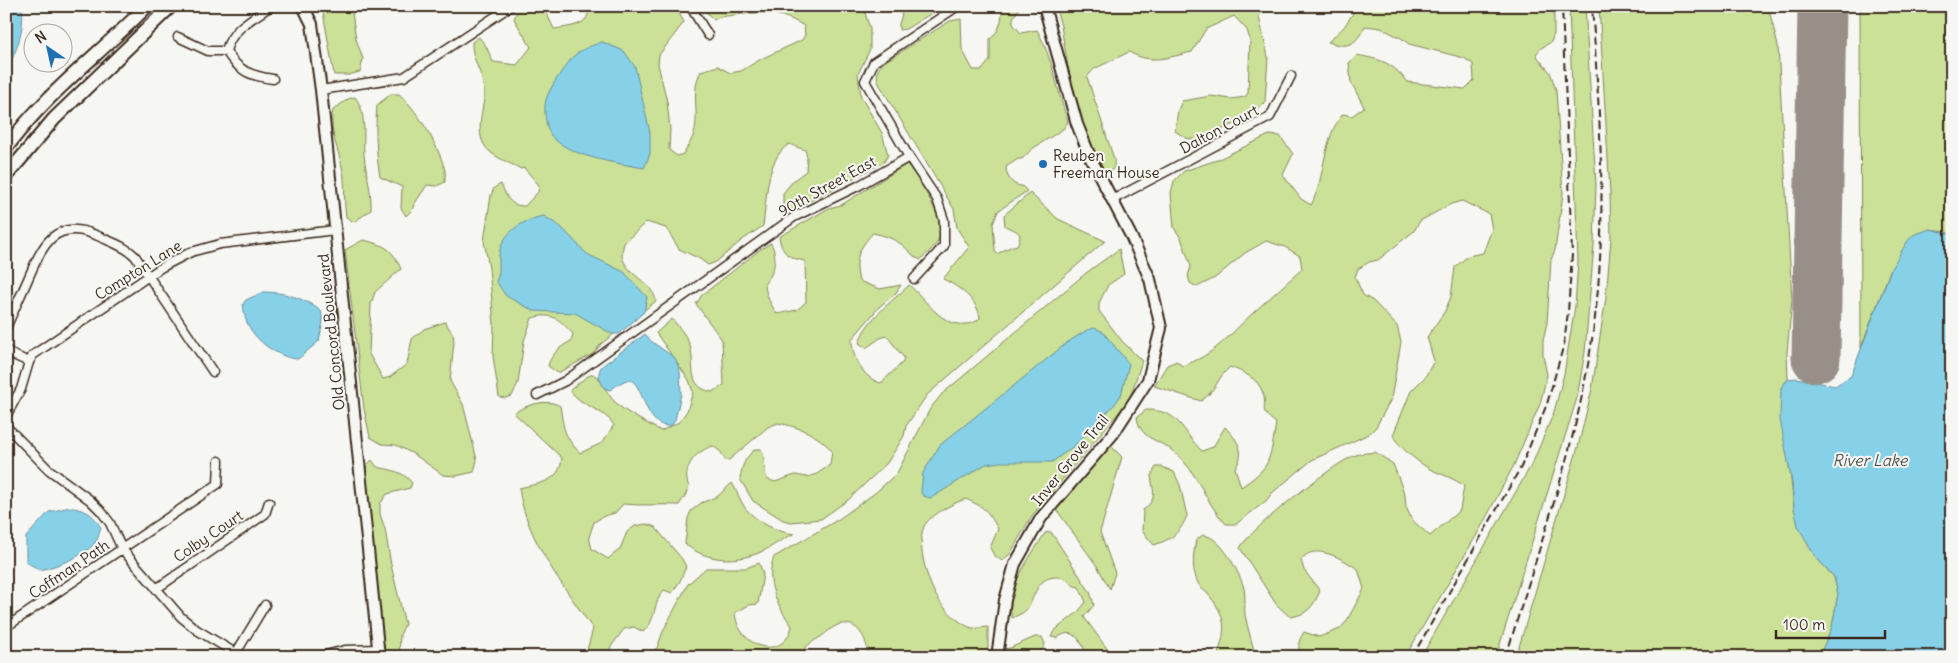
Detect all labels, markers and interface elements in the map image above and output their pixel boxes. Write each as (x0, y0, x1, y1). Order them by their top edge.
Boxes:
north arrow (22, 22, 72, 72)
text: N (32, 27, 50, 47)
street label: Dalton Court (1176, 100, 1262, 158)
place label: Reuben Freeman House (1053, 146, 1160, 182)
street label: 90th Street East (775, 151, 879, 221)
marker: Reuben Freeman House (1037, 158, 1049, 170)
street label: Compton Lane (91, 236, 185, 304)
street label: Old Concord Boulevard (313, 253, 349, 411)
street label: Inver Grove Trail (1027, 410, 1113, 510)
water label: River Lake (1833, 450, 1909, 470)
street label: Colby Court (170, 506, 246, 566)
street label: Coffman Path (25, 535, 113, 603)
scale bar (1776, 608, 1884, 640)
text: 100 m (1783, 615, 1825, 634)

